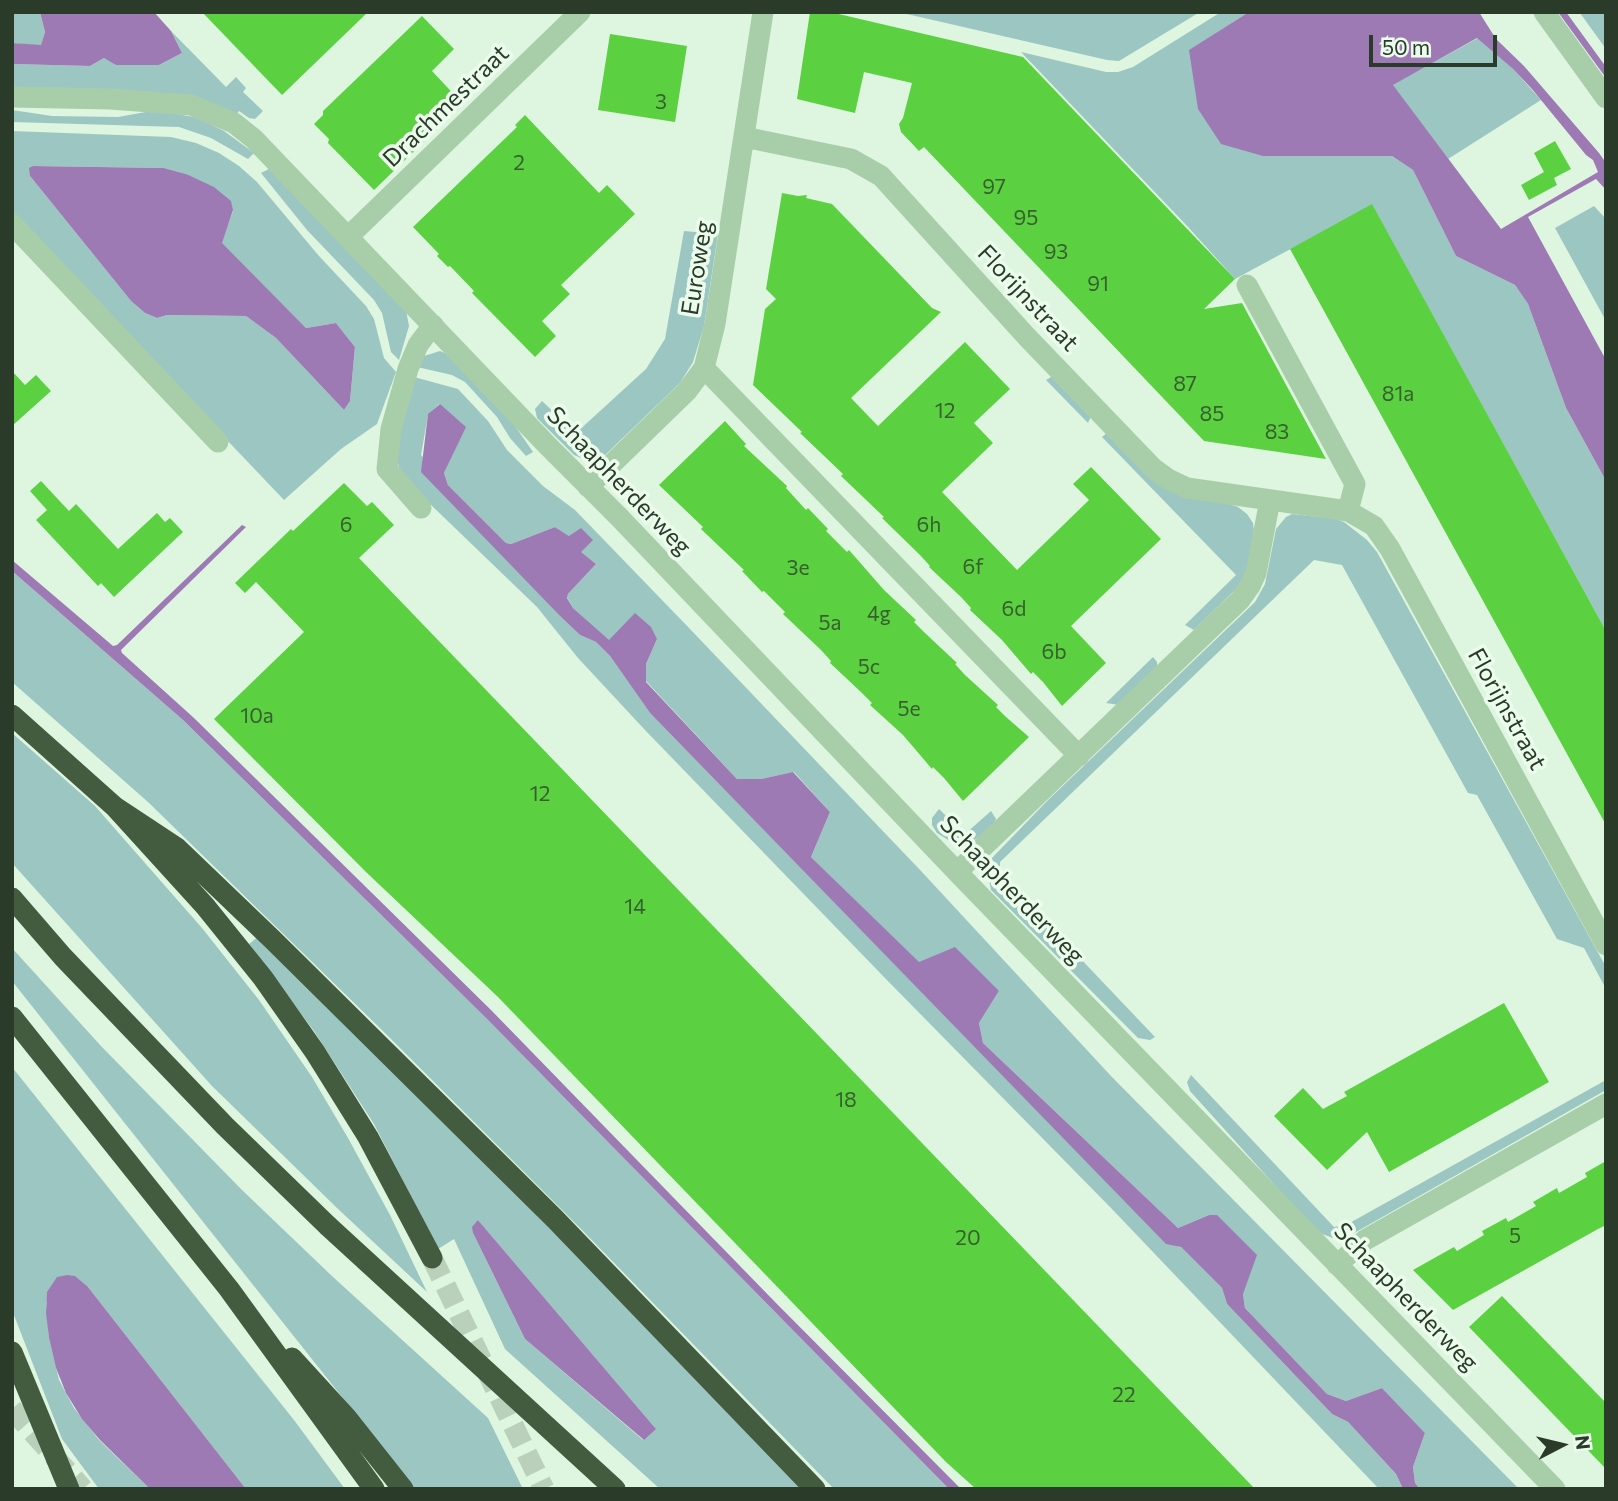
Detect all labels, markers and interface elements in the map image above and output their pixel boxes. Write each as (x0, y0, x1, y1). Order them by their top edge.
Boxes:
scale bar (1373, 21, 1501, 65)
text: 50 m (1382, 34, 1430, 59)
street label: Drachmestraat (377, 39, 515, 173)
house number: 3 (655, 89, 667, 115)
house number: 2 (513, 150, 525, 176)
house number: 97 (982, 174, 1006, 200)
house number: 95 (1014, 205, 1038, 231)
street label: Euroweg (675, 219, 719, 317)
street label: Florijnstraat (971, 239, 1085, 357)
house number: 93 (1044, 239, 1068, 265)
house number: 91 (1087, 271, 1109, 297)
house number: 87 (1173, 371, 1197, 397)
house number: 81a (1382, 381, 1414, 407)
house number: 12 (935, 398, 955, 424)
street label: Schaapherderweg (541, 401, 697, 561)
house number: 85 (1200, 401, 1224, 427)
house number: 83 (1265, 419, 1289, 445)
house number: 6 (340, 512, 352, 538)
house number: 6h (917, 512, 941, 538)
house number: 6f (962, 554, 984, 580)
house number: 3e (786, 555, 810, 581)
house number: 6d (1002, 596, 1026, 622)
house number: 4g (867, 601, 891, 627)
house number: 5a (818, 610, 842, 636)
house number: 6b (1041, 639, 1067, 665)
street label: Florijnstraat (1462, 643, 1552, 775)
house number: 5c (858, 654, 880, 680)
house number: 5e (897, 696, 921, 722)
house number: 10a (240, 703, 274, 729)
house number: 12 (530, 781, 550, 807)
street label: Schaapherderweg (934, 810, 1090, 970)
house number: 14 (624, 894, 646, 920)
house number: 18 (835, 1087, 857, 1113)
street label: Schaapherderweg (1328, 1217, 1484, 1377)
house number: 5 (1509, 1223, 1521, 1249)
house number: 20 (955, 1225, 981, 1251)
house number: 22 (1112, 1382, 1136, 1408)
north arrow (1527, 1410, 1597, 1480)
text: N (1571, 1434, 1596, 1451)

